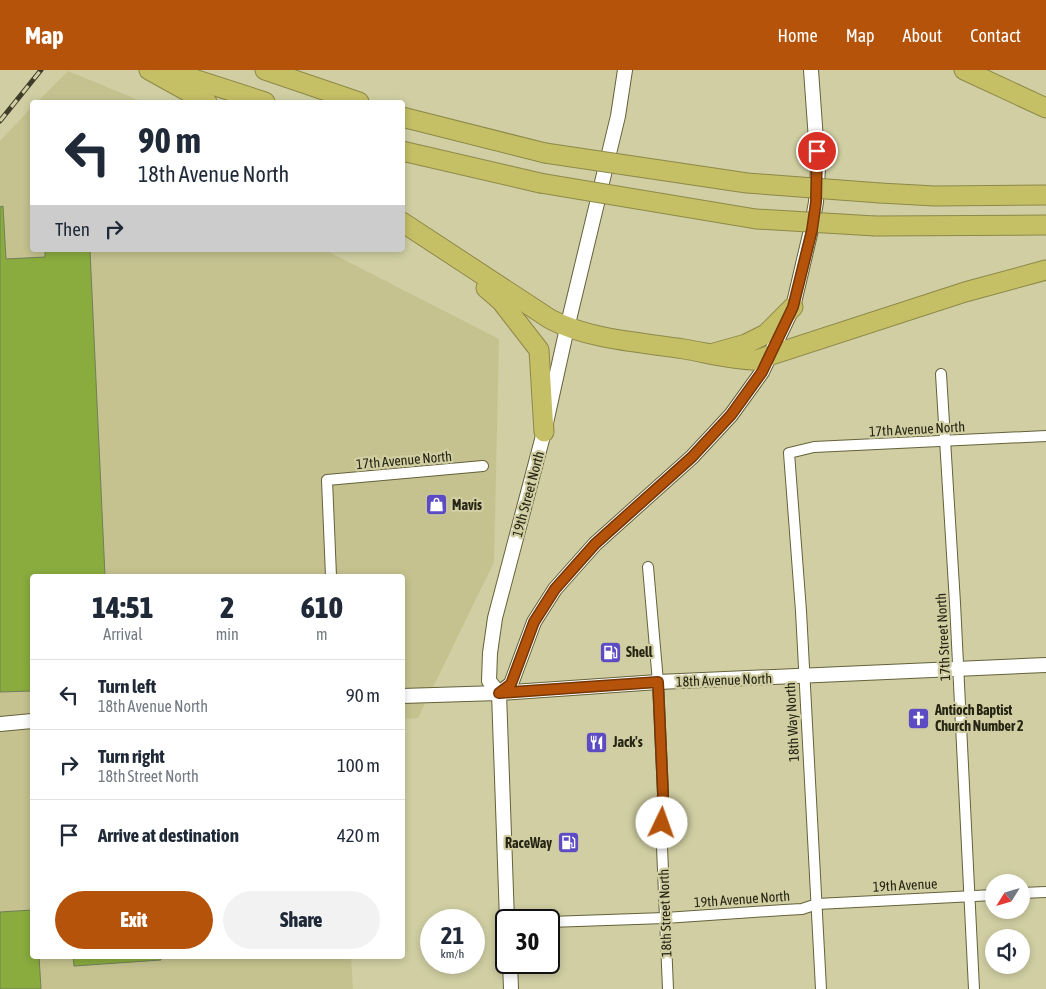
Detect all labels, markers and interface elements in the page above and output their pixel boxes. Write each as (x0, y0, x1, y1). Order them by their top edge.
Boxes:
text: Map (25, 22, 64, 49)
text: Home (778, 25, 818, 46)
text: Map (846, 25, 875, 46)
text: About (903, 25, 942, 46)
text: Contact (970, 25, 1021, 46)
icon: left (55, 120, 120, 185)
text: 90 m (138, 120, 201, 160)
pin (796, 130, 838, 172)
icon: arrive (803, 137, 831, 165)
text: 18th Avenue North (138, 161, 289, 187)
icon: right (100, 215, 128, 243)
text: Then (55, 218, 90, 240)
street label: 17th Avenue North (869, 418, 965, 440)
street label: 17th Avenue North (355, 448, 453, 472)
street label: 19th Street North (509, 449, 547, 539)
shop icon: Mavis (424, 493, 448, 517)
place label: Mavis (452, 497, 482, 513)
text: 14:51 (92, 590, 154, 624)
text: 2 (220, 590, 234, 624)
text: 610 (301, 590, 343, 624)
street label: 17th Street North (933, 593, 953, 681)
text: Arrival (103, 625, 142, 643)
text: min (216, 625, 239, 643)
text: m (316, 625, 328, 643)
fuel station icon: Shell (598, 640, 622, 664)
place label: Shell (626, 644, 653, 660)
street label: 18th Avenue North (676, 670, 772, 690)
text: Turn left (98, 675, 156, 697)
icon: left (55, 681, 83, 709)
street label: 18th Way North (782, 682, 802, 762)
text: 90 m (346, 684, 380, 706)
text: 18th Avenue North (98, 697, 208, 715)
place label: Antioch Baptist Church Number 2 (934, 702, 1024, 734)
church icon: Antioch Baptist Church Number 2 (907, 706, 931, 730)
restaurant icon: Jack's (585, 730, 609, 754)
place label: Jack's (612, 734, 643, 750)
text: Turn right (98, 745, 165, 767)
icon: right (55, 751, 83, 779)
text: 100 m (337, 754, 380, 776)
text: 18th Street North (98, 767, 199, 785)
position arrow (635, 796, 687, 848)
icon: arrive (55, 821, 83, 849)
text: Arrive at destination (98, 824, 239, 846)
text: 420 m (337, 824, 380, 846)
fuel station icon: RaceWay (556, 831, 580, 855)
place label: RaceWay (505, 835, 552, 851)
street label: 18th Street North (655, 869, 675, 957)
north arrow (985, 874, 1030, 919)
map controls (985, 874, 1030, 974)
street label: 19th Avenue (872, 875, 938, 895)
street label: 19th Avenue North (693, 888, 791, 910)
button: Exit (55, 891, 213, 949)
button: Share (223, 891, 380, 949)
speed limit sign: 30 (495, 909, 560, 974)
text: 21 (441, 921, 464, 949)
button: sound (985, 929, 1030, 974)
text: km/h (441, 947, 464, 961)

